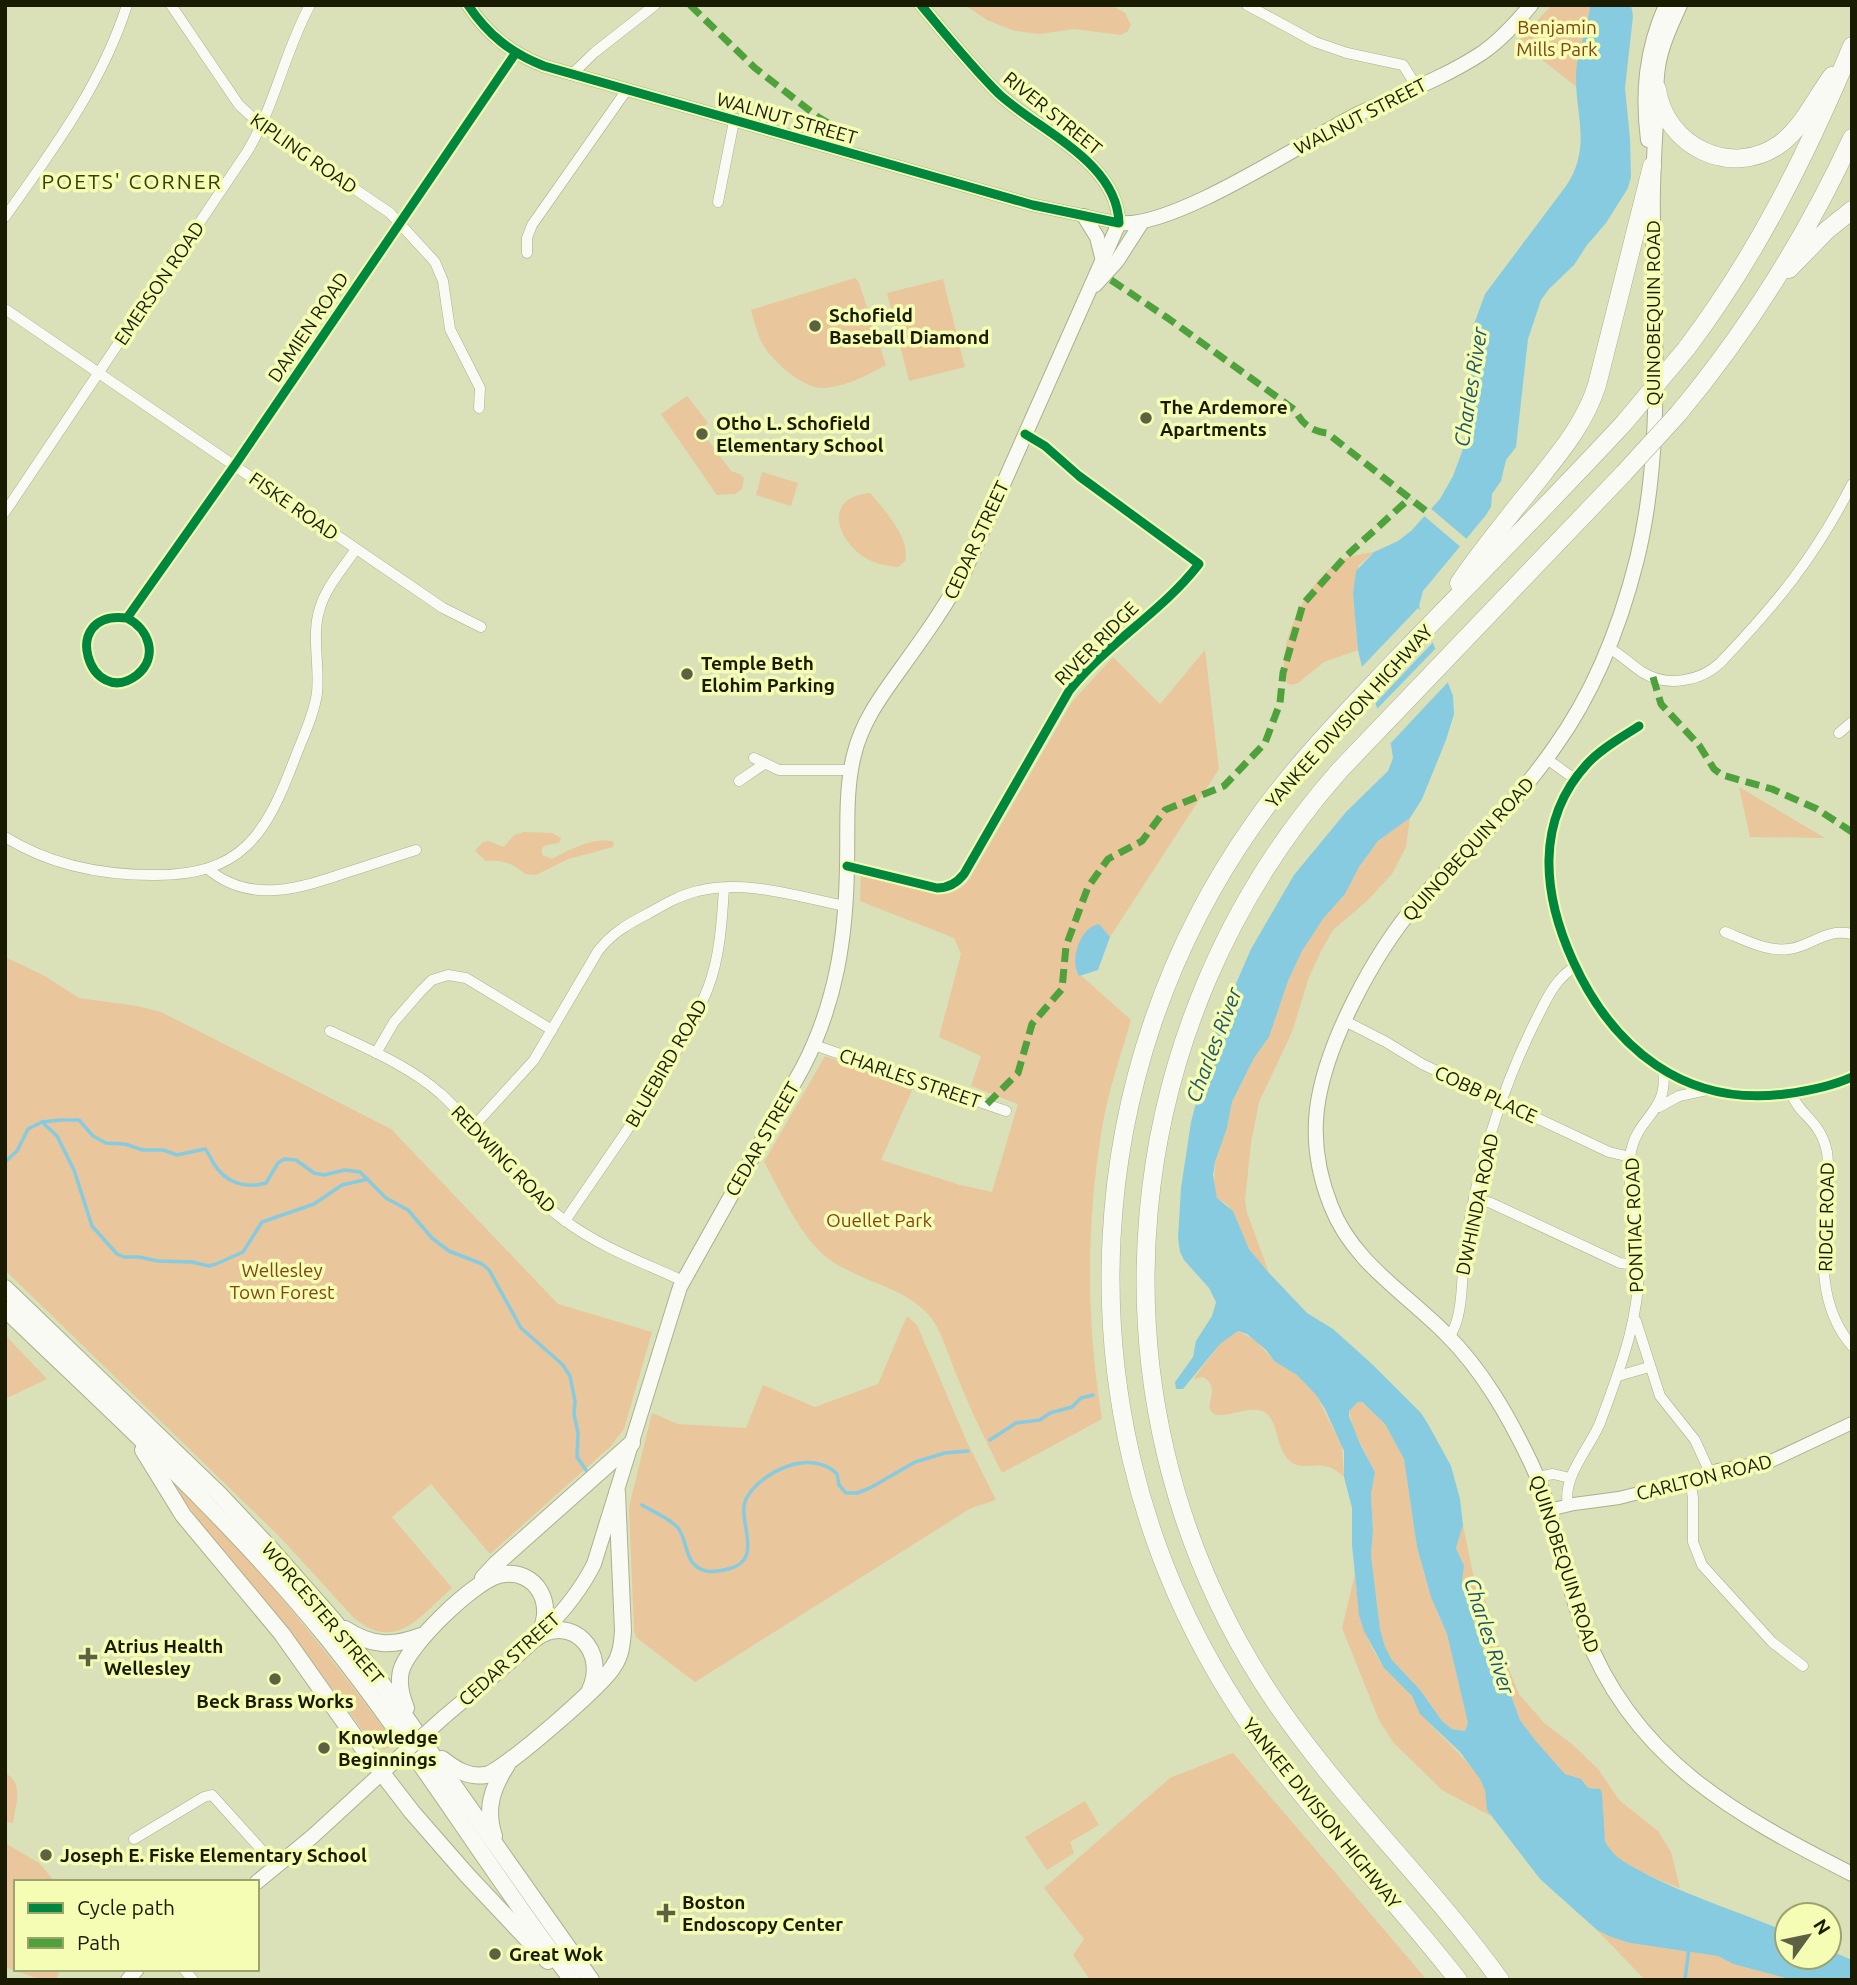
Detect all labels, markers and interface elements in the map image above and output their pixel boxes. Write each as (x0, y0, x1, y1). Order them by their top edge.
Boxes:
park label: Benjamin Mills Park (1516, 16, 1598, 60)
street label: RIVER STREET (999, 67, 1107, 160)
street label: WALNUT STREET (1290, 73, 1430, 159)
street label: WALNUT STREET (714, 87, 860, 149)
street label: KIPLING ROAD (247, 108, 361, 198)
district label: POETS' CORNER (41, 169, 223, 193)
street label: EMERSON ROAD (109, 217, 209, 349)
street label: QUINOBEQUIN ROAD (1642, 220, 1664, 406)
street label: DAMIEN ROAD (263, 268, 353, 386)
place label: Schofield Baseball Diamond (829, 304, 989, 348)
marker: Schofield Baseball Diamond (807, 318, 823, 334)
water label: Charles River (1449, 324, 1491, 448)
place label: The Ardemore Apartments (1160, 396, 1288, 440)
marker: The Ardemore Apartments (1138, 410, 1154, 426)
place label: Otho L. Schofield Elementary School (716, 412, 884, 456)
marker: Otho L. Schofield Elementary School (694, 426, 710, 442)
street label: FISKE ROAD (245, 467, 343, 545)
street label: CEDAR STREET (939, 477, 1013, 603)
street label: RIVER RIDGE (1050, 597, 1142, 689)
street label: YANKEE DIVISION HIGHWAY (1261, 620, 1437, 812)
place label: Temple Beth Elohim Parking (701, 652, 835, 696)
marker: Temple Beth Elohim Parking (679, 666, 695, 682)
street label: QUINOBEQUIN ROAD (1398, 773, 1538, 925)
water label: Charles River (1180, 983, 1246, 1105)
street label: BLUEBIRD ROAD (620, 995, 712, 1131)
street label: CHARLES STREET (836, 1044, 984, 1113)
street label: COBB PLACE (1431, 1061, 1541, 1127)
street label: CEDAR STREET (720, 1078, 804, 1200)
street label: REDWING ROAD (447, 1101, 561, 1217)
street label: DWHINDA ROAD (1451, 1131, 1503, 1277)
street label: PONTIAC ROAD (1621, 1157, 1647, 1293)
street label: RIDGE ROAD (1814, 1162, 1838, 1272)
park label: Ouellet Park (826, 1209, 932, 1231)
park label: Wellesley Town Forest (229, 1259, 335, 1303)
street label: CARLTON ROAD (1634, 1449, 1774, 1505)
street label: QUINOBEQUIN ROAD (1526, 1472, 1604, 1656)
street label: WORCESTER STREET (257, 1538, 389, 1689)
water label: Charles River (1460, 1575, 1520, 1698)
street label: CEDAR STREET (454, 1608, 564, 1710)
place label: Atrius Health Wellesley (104, 1635, 223, 1679)
marker: Atrius Health Wellesley (78, 1647, 98, 1667)
marker: Beck Brass Works (267, 1671, 283, 1687)
place label: Beck Brass Works (196, 1690, 354, 1712)
street label: YANKEE DIVISION HIGHWAY (1238, 1713, 1406, 1913)
place label: Knowledge Beginnings (338, 1726, 438, 1770)
marker: Knowledge Beginnings (316, 1740, 332, 1756)
place label: Joseph E. Fiske Elementary School (60, 1844, 367, 1866)
marker: Joseph E. Fiske Elementary School (38, 1847, 54, 1863)
legend (14, 1880, 259, 1971)
place label: Boston Endoscopy Center (682, 1891, 843, 1935)
text: Cycle path (77, 1895, 175, 1919)
north arrow (1773, 1901, 1843, 1971)
marker: Boston Endoscopy Center (656, 1903, 676, 1923)
text: N (1809, 1915, 1835, 1939)
text: Path (77, 1930, 120, 1954)
place label: Great Wok (509, 1943, 604, 1965)
marker: Great Wok (487, 1946, 503, 1962)

